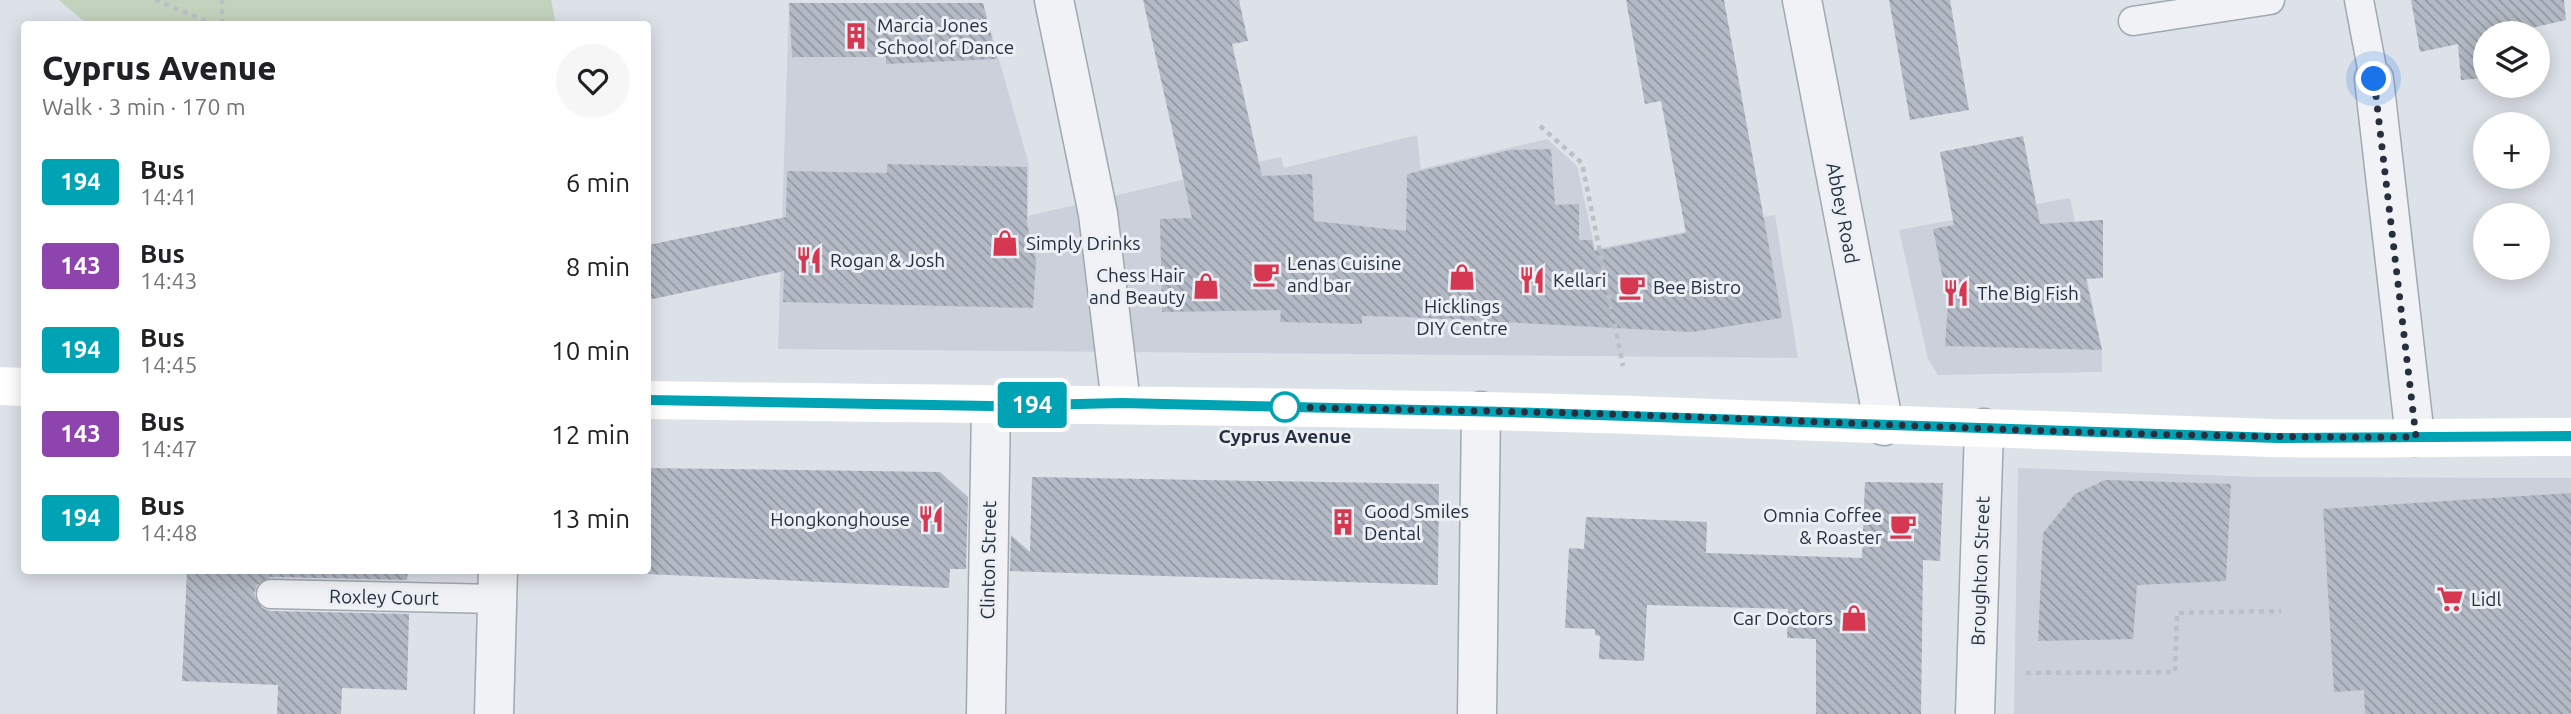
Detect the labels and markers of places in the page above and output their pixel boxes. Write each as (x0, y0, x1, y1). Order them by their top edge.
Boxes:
place label: Marcia Jones School of Dance (877, 14, 1014, 58)
building icon: Marcia Jones School of Dance (841, 21, 871, 51)
shop icon: Simply Drinks (990, 228, 1020, 258)
place label: Simply Drinks (1026, 232, 1140, 254)
restaurant icon: Rogan & Josh (794, 245, 824, 275)
place label: Rogan & Josh (830, 249, 945, 271)
place label: Lenas Cuisine and bar (1287, 252, 1402, 296)
cafe icon: Lenas Cuisine and bar (1251, 259, 1281, 289)
shop icon: Hicklings DIY Centre (1447, 262, 1477, 292)
place label: Chess Hair and Beauty (1089, 264, 1185, 308)
restaurant icon: Kellari (1517, 265, 1547, 295)
place label: Kellari (1553, 269, 1606, 291)
shop icon: Chess Hair and Beauty (1191, 271, 1221, 301)
cafe icon: Bee Bistro (1617, 272, 1647, 302)
place label: Bee Bistro (1653, 276, 1741, 298)
restaurant icon: The Big Fish (1941, 278, 1971, 308)
place label: The Big Fish (1977, 282, 2079, 304)
place label: Hicklings DIY Centre (1416, 295, 1508, 339)
marker: Cyprus Avenue (1270, 392, 1300, 422)
place label: Cyprus Avenue (1219, 425, 1351, 447)
place label: Good Smiles Dental (1364, 500, 1469, 544)
restaurant icon: Hongkonghouse (916, 504, 946, 534)
place label: Omnia Coffee & Roaster (1763, 504, 1882, 548)
building icon: Good Smiles Dental (1328, 507, 1358, 537)
place label: Hongkonghouse (770, 508, 910, 530)
cafe icon: Omnia Coffee & Roaster (1888, 511, 1918, 541)
supermarket icon: Lidl (2435, 584, 2465, 614)
place label: Lidl (2471, 588, 2501, 610)
shop icon: Car Doctors (1839, 603, 1869, 633)
place label: Car Doctors (1733, 607, 1833, 629)

